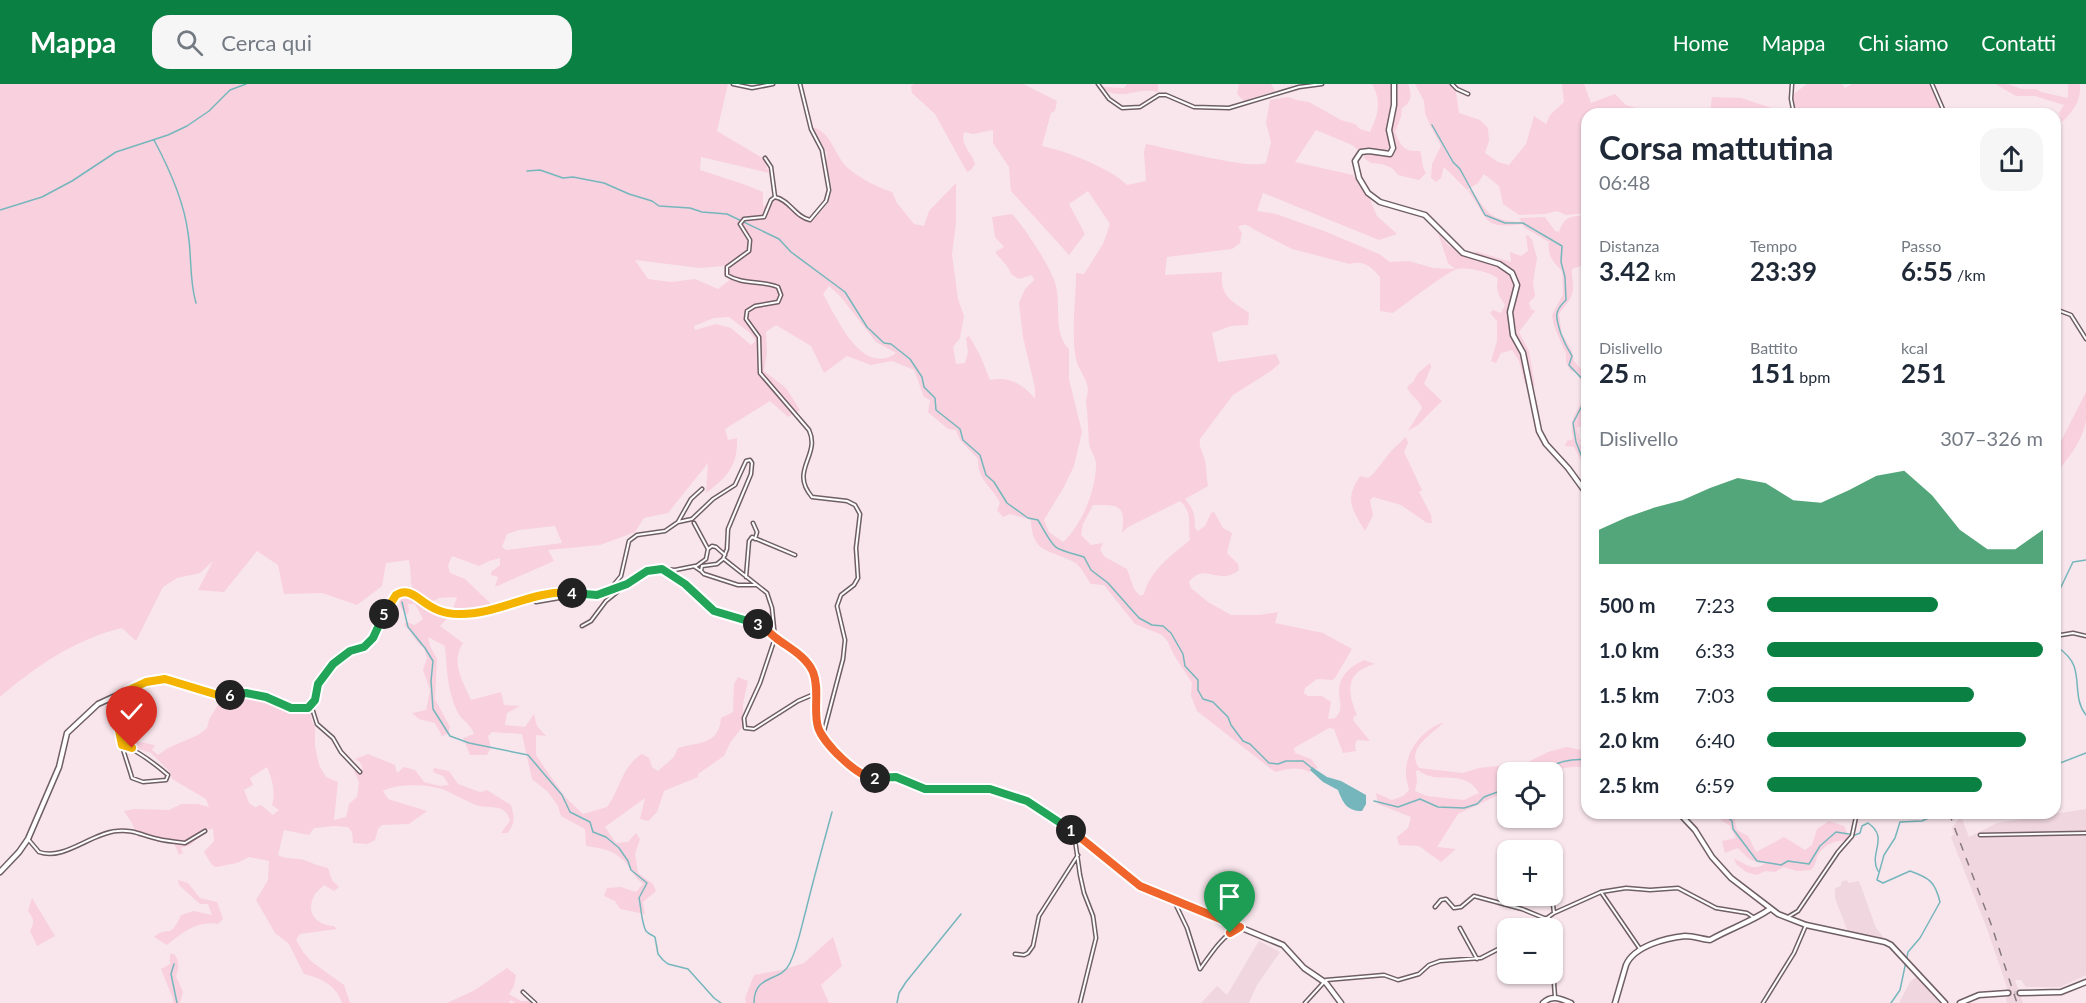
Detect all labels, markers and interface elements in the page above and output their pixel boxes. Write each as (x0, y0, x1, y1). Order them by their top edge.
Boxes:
search box (152, 15, 572, 69)
text: Mappa (30, 25, 116, 59)
icon: search (173, 26, 206, 59)
text: Cerca qui (221, 29, 312, 56)
text: Home (1673, 30, 1729, 55)
text: Mappa (1762, 30, 1825, 55)
text: Chi siamo (1858, 30, 1948, 55)
text: Contatti (1981, 30, 2056, 55)
text: Corsa mattutina (1599, 127, 1834, 167)
button: share (1980, 128, 2043, 191)
text: 06:48 (1599, 170, 1650, 194)
text: Distanza (1599, 236, 1660, 255)
text: Tempo (1750, 236, 1797, 255)
text: Passo (1901, 236, 1941, 255)
text: 3.42 (1599, 255, 1650, 287)
text: 23:39 (1750, 255, 1817, 287)
text: 6:55 (1901, 255, 1953, 287)
text: km (1650, 265, 1676, 284)
text: /km (1953, 265, 1986, 284)
text: Dislivello (1599, 338, 1663, 357)
text: Battito (1750, 338, 1798, 357)
text: kcal (1901, 338, 1928, 357)
text: 25 (1599, 357, 1629, 389)
text: 151 (1750, 357, 1795, 389)
text: 251 (1901, 357, 1946, 389)
text: m (1629, 367, 1646, 386)
text: bpm (1795, 367, 1830, 386)
text: Dislivello (1599, 426, 1678, 450)
text: 307–326 m (1940, 426, 2043, 450)
pin: 4 (557, 578, 587, 608)
text: 4 (567, 583, 577, 602)
text: 500 m (1599, 593, 1655, 617)
text: 7:23 (1695, 593, 1735, 617)
pin: 5 (369, 599, 399, 629)
text: 5 (379, 604, 389, 623)
pin: 3 (743, 609, 773, 639)
text: 3 (753, 614, 763, 633)
text: 1.0 km (1599, 638, 1659, 662)
text: 6:33 (1695, 638, 1735, 662)
pin: 6 (215, 680, 245, 710)
text: 1.5 km (1599, 683, 1659, 707)
text: 7:03 (1695, 683, 1735, 707)
text: 6 (225, 685, 235, 704)
pin (106, 686, 157, 748)
icon: check (115, 695, 148, 728)
text: 2.0 km (1599, 728, 1659, 752)
text: 6:40 (1695, 728, 1735, 752)
map controls (1497, 762, 1563, 984)
button: locate (1497, 762, 1563, 828)
pin: 2 (860, 763, 890, 793)
text: 2 (870, 768, 880, 787)
text: 2.5 km (1599, 773, 1659, 797)
text: 6:59 (1695, 773, 1735, 797)
pin: 1 (1056, 815, 1086, 845)
text: 1 (1066, 820, 1076, 839)
button: + (1497, 840, 1563, 906)
pin (1204, 871, 1255, 933)
icon: arrive (1213, 880, 1246, 913)
button: − (1497, 918, 1563, 984)

